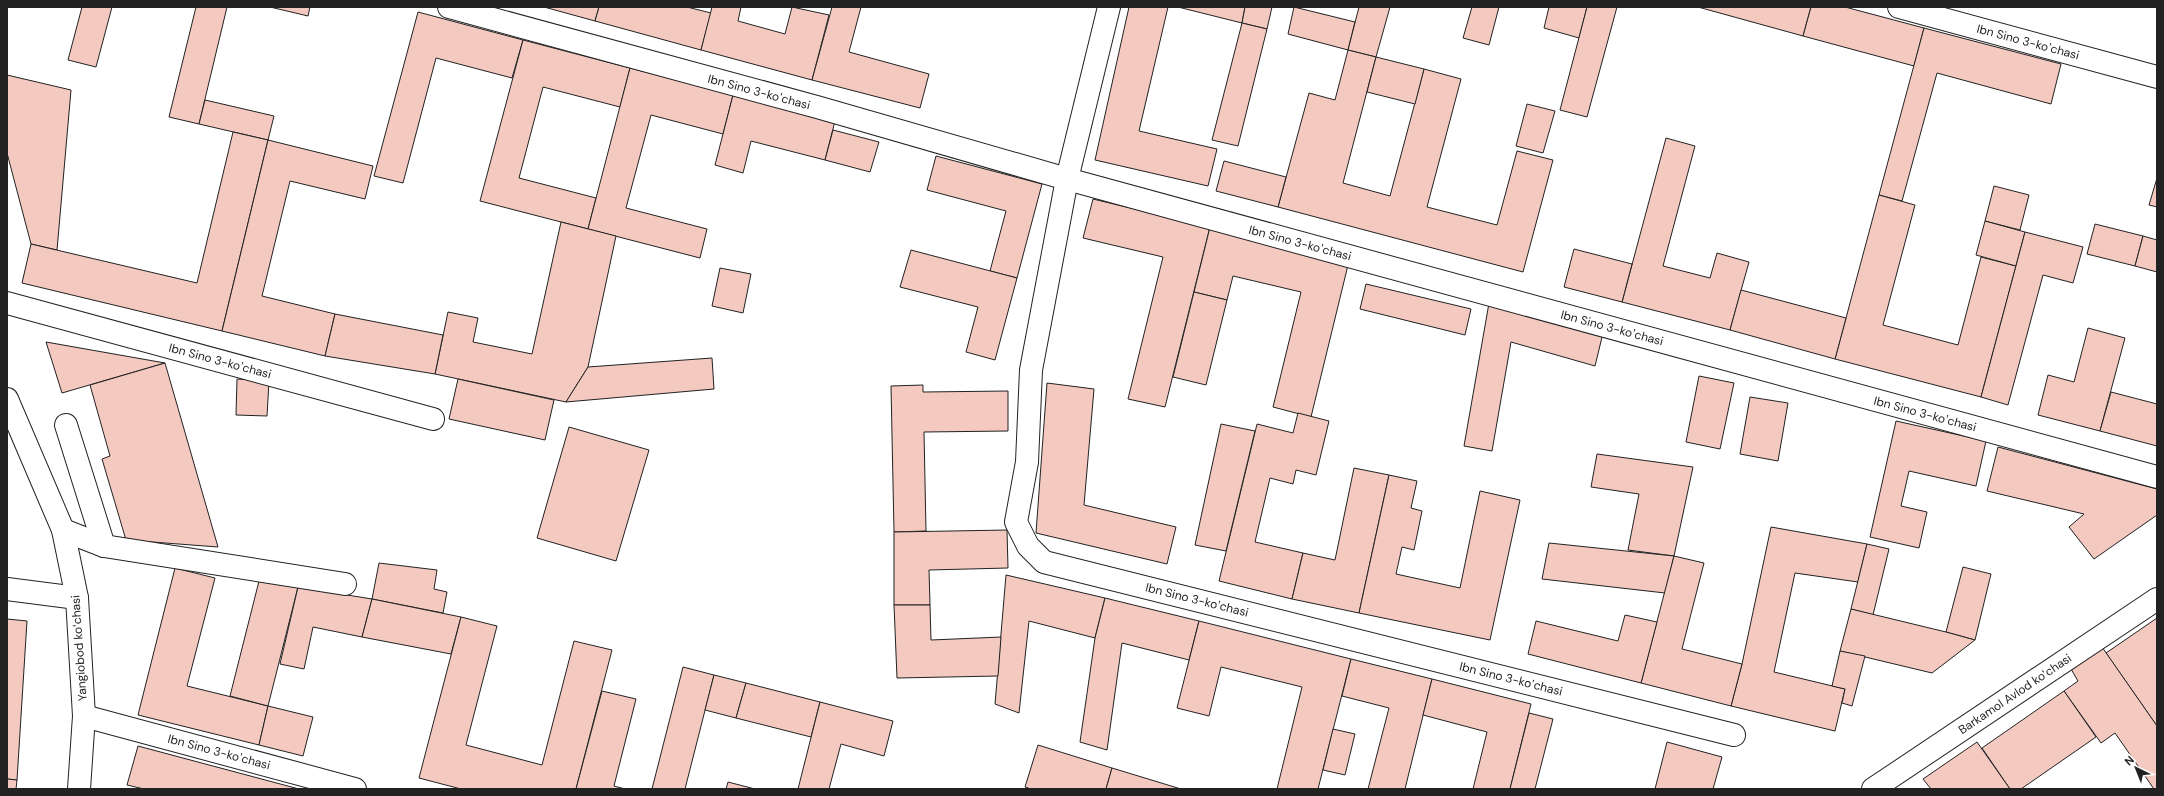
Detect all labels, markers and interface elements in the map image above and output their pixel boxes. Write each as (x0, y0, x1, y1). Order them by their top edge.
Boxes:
street label: Ibn Sino 3-koʼchasi (1975, 21, 2081, 63)
street label: Ibn Sino 3-koʼchasi (706, 71, 812, 113)
street label: Ibn Sino 3-koʼchasi (1247, 222, 1353, 264)
street label: Ibn Sino 3-koʼchasi (1559, 307, 1665, 349)
street label: Ibn Sino 3-koʼchasi (167, 340, 273, 382)
street label: Ibn Sino 3-koʼchasi (1872, 393, 1978, 435)
street label: Ibn Sino 3-koʼchasi (1144, 579, 1250, 621)
street label: Yangiobod koʻchasi (67, 594, 91, 701)
street label: Barkamol Avlod koʻchasi (1955, 650, 2075, 738)
street label: Ibn Sino 3-koʼchasi (1458, 658, 1564, 700)
street label: Ibn Sino 3-koʼchasi (166, 731, 272, 773)
north arrow (2116, 748, 2156, 788)
text: N (2121, 753, 2137, 769)

